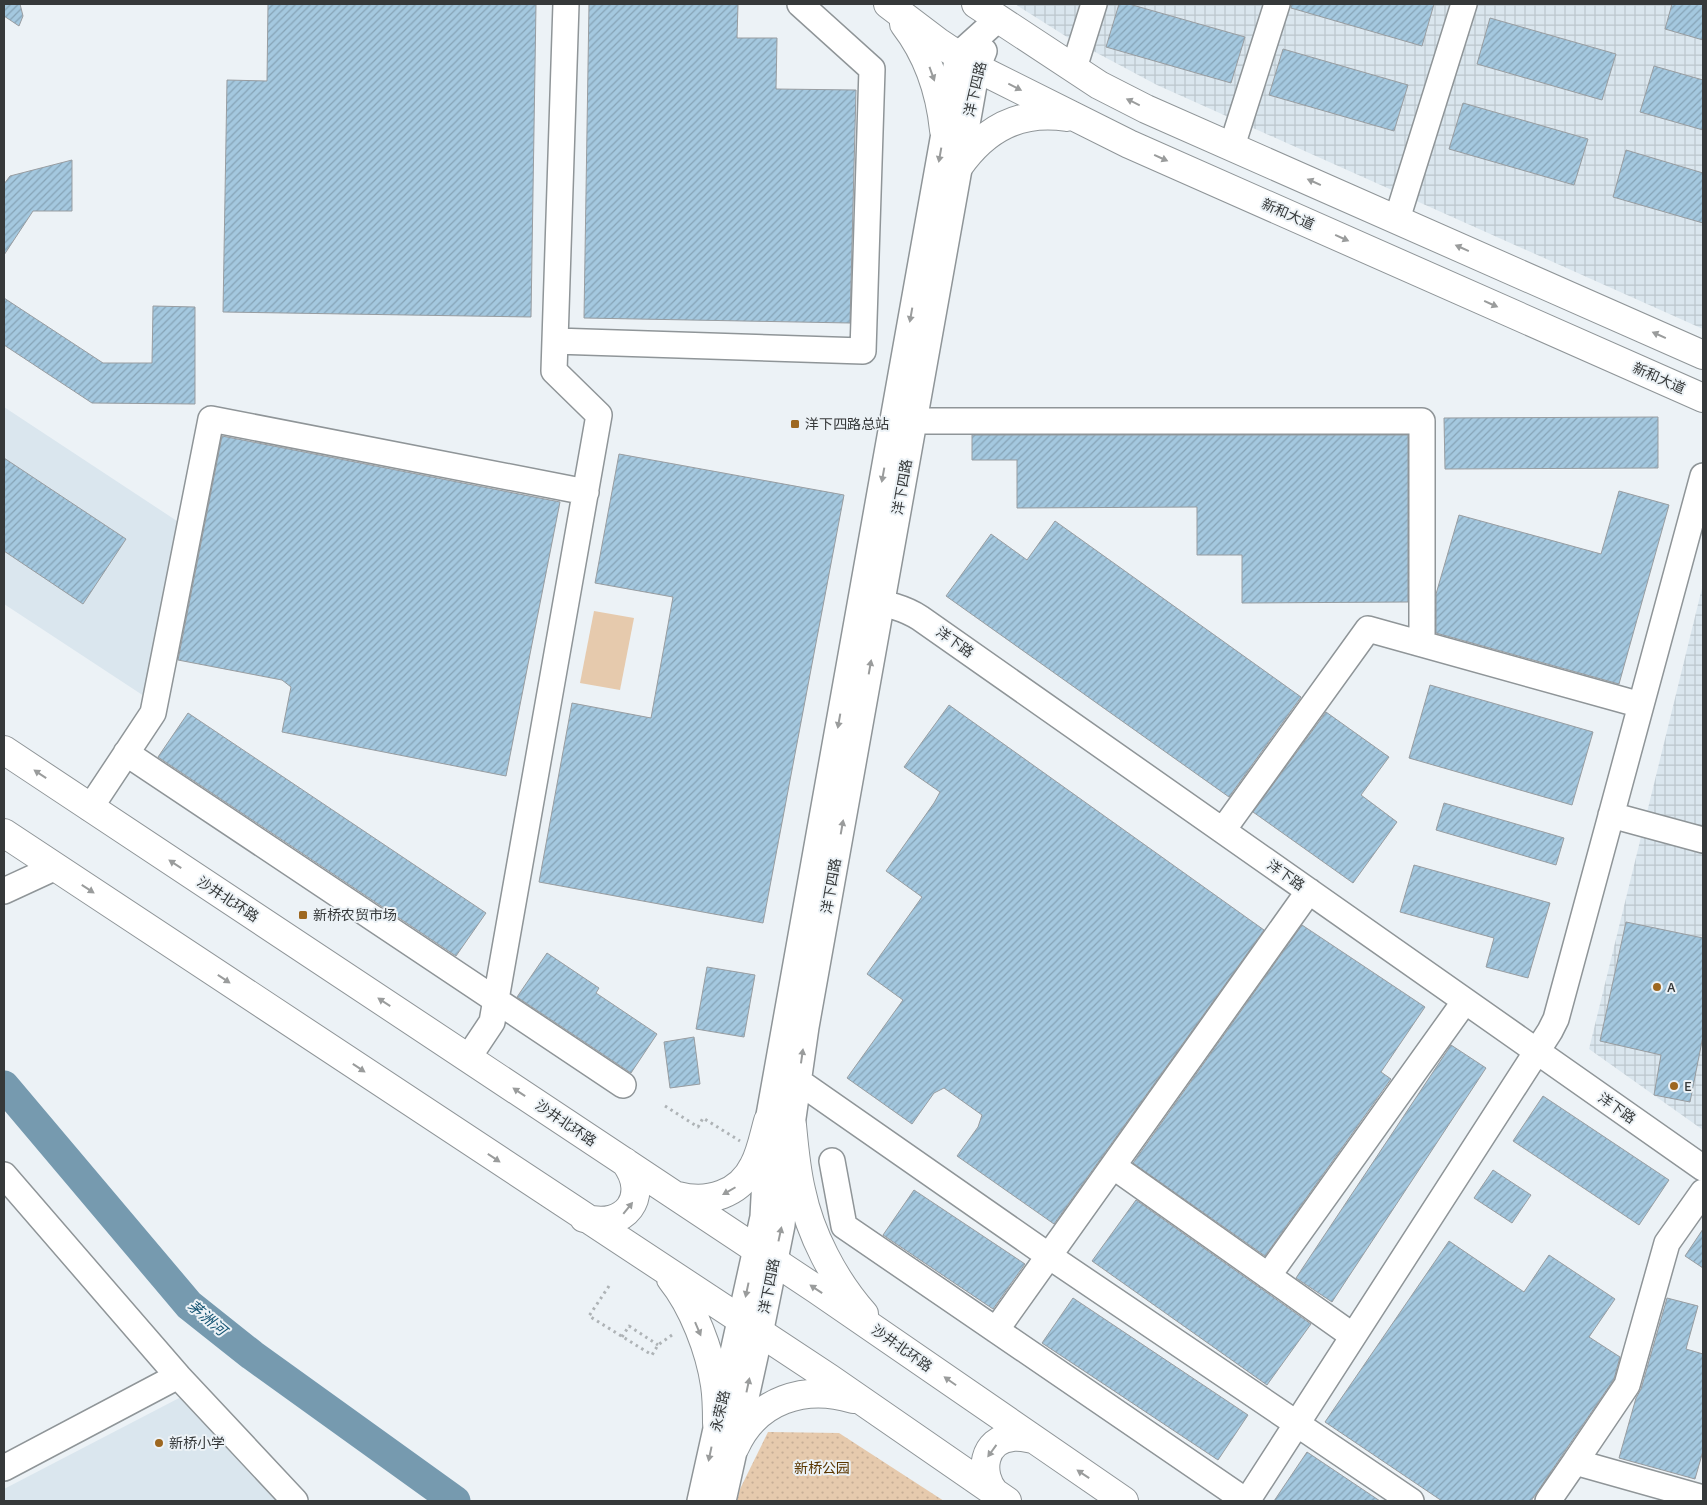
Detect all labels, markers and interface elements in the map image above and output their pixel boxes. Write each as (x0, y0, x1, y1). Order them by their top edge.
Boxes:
street label: 洋下四路 (961, 60, 990, 118)
one-way arrow (929, 66, 936, 81)
one-way arrow (1008, 84, 1022, 92)
one-way arrow (1126, 98, 1140, 106)
one-way arrow (935, 147, 943, 163)
one-way arrow (1154, 155, 1168, 163)
one-way arrow (1307, 178, 1321, 186)
street label: 新和大道 (1259, 195, 1317, 234)
one-way arrow (1335, 235, 1349, 243)
one-way arrow (1455, 244, 1469, 252)
one-way arrow (1484, 300, 1498, 308)
one-way arrow (907, 307, 915, 323)
one-way arrow (1652, 331, 1666, 339)
street label: 新和大道 (1630, 359, 1688, 398)
place label: 洋下四路总站 (805, 416, 889, 433)
marker: 洋下四路总站 (789, 418, 801, 430)
street label: 洋下四路 (889, 458, 916, 516)
one-way arrow (879, 467, 887, 483)
street label: 洋下路 (933, 623, 977, 661)
one-way arrow (867, 658, 875, 674)
one-way arrow (835, 713, 843, 729)
one-way arrow (33, 769, 47, 779)
one-way arrow (838, 818, 846, 834)
street label: 洋下路 (1264, 856, 1308, 894)
street label: 洋下四路 (818, 857, 845, 915)
one-way arrow (169, 859, 182, 869)
street label: 沙井北环路 (194, 873, 262, 926)
one-way arrow (81, 884, 95, 894)
place label: 新桥农贸市场 (313, 907, 397, 924)
marker: 新桥农贸市场 (297, 909, 309, 921)
one-way arrow (217, 974, 230, 983)
place label: A (1667, 979, 1676, 996)
marker: A (1651, 981, 1663, 993)
one-way arrow (377, 997, 391, 1007)
one-way arrow (798, 1048, 806, 1064)
one-way arrow (352, 1064, 366, 1073)
place label: E (1684, 1078, 1692, 1095)
marker: E (1668, 1080, 1680, 1092)
one-way arrow (513, 1087, 526, 1096)
street label: 洋下路 (1595, 1089, 1639, 1127)
street label: 沙井北环路 (532, 1097, 599, 1150)
one-way arrow (488, 1153, 501, 1163)
one-way arrow (721, 1187, 736, 1195)
one-way arrow (622, 1202, 633, 1215)
one-way arrow (776, 1227, 784, 1242)
street label: 洋下四路 (756, 1257, 783, 1315)
one-way arrow (742, 1283, 750, 1299)
one-way arrow (809, 1284, 823, 1294)
water label: 茅洲河 (184, 1297, 232, 1341)
street label: 沙井北环路 (868, 1321, 935, 1375)
one-way arrow (694, 1322, 702, 1337)
one-way arrow (943, 1376, 957, 1386)
one-way arrow (745, 1377, 753, 1393)
street label: 永荣路 (707, 1389, 733, 1433)
place label: 新桥小学 (169, 1435, 225, 1452)
marker: 新桥小学 (153, 1437, 165, 1449)
one-way arrow (987, 1444, 997, 1458)
one-way arrow (706, 1446, 714, 1462)
park label: 新桥公园 (794, 1460, 850, 1477)
one-way arrow (1077, 1469, 1090, 1479)

